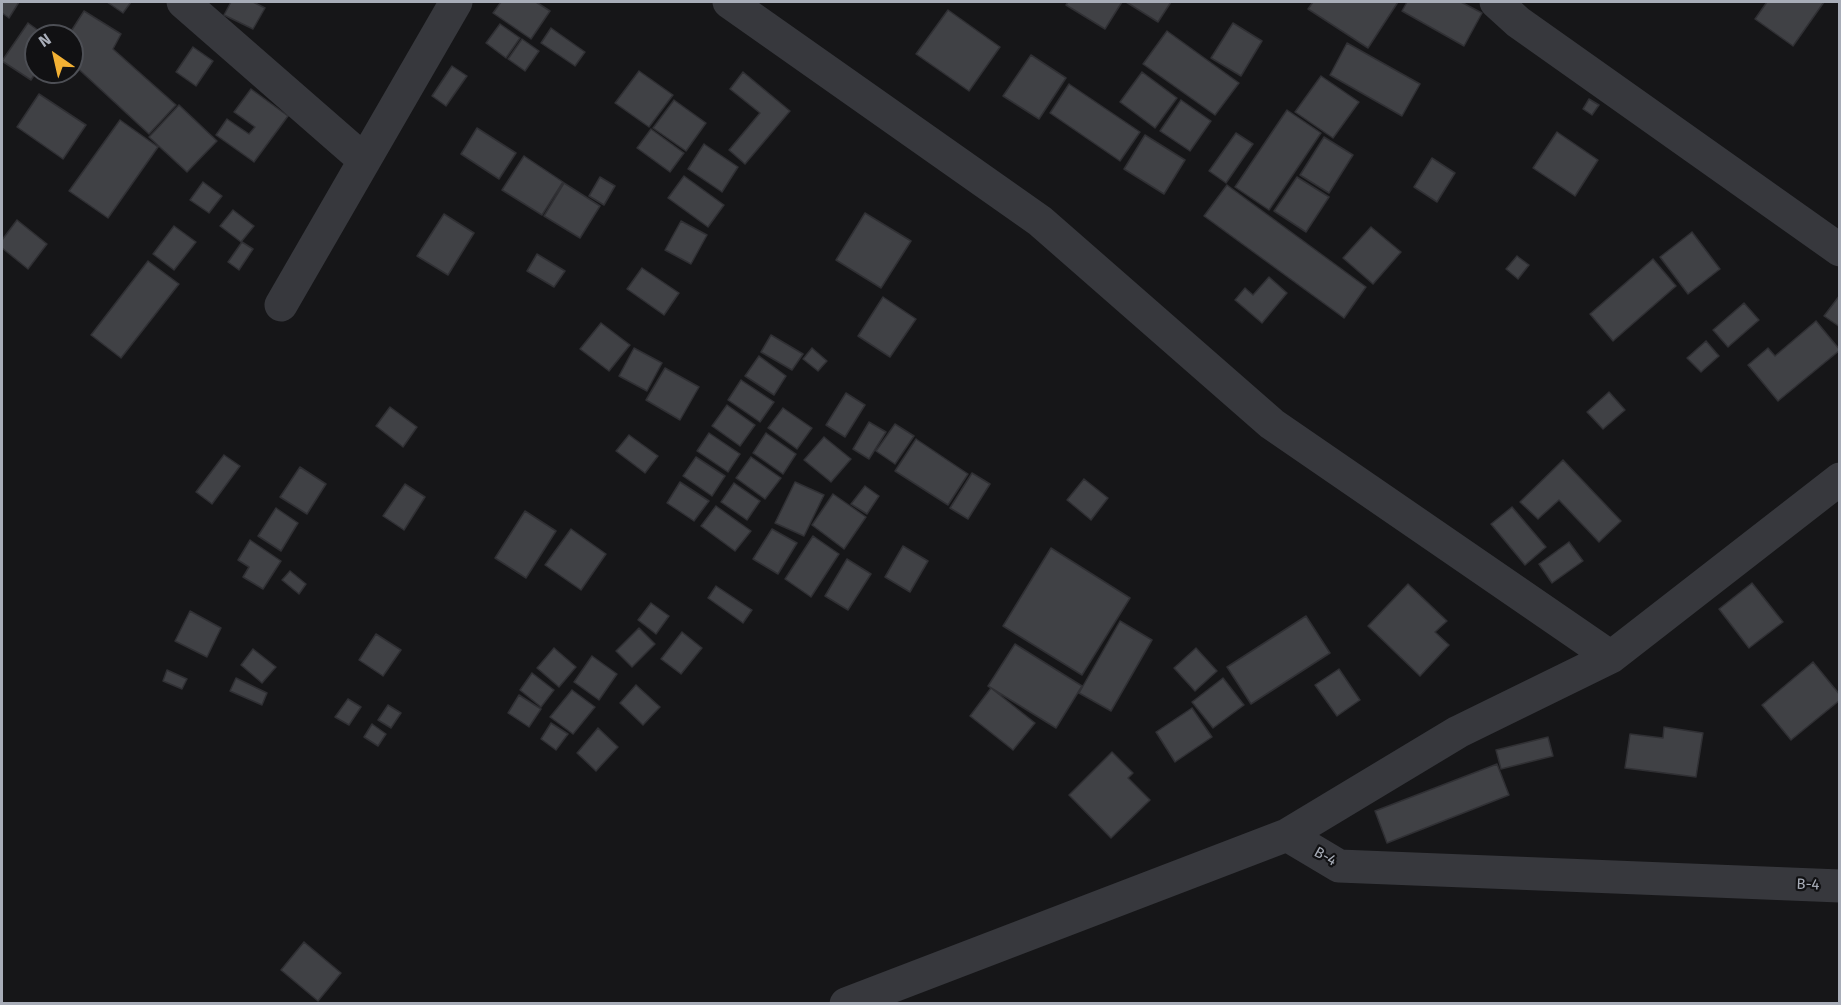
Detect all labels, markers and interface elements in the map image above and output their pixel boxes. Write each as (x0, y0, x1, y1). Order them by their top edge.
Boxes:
north arrow (24, 24, 84, 84)
text: N (35, 29, 54, 51)
street label: B-4 (1311, 844, 1339, 870)
street label: B-4 (1796, 876, 1820, 894)

